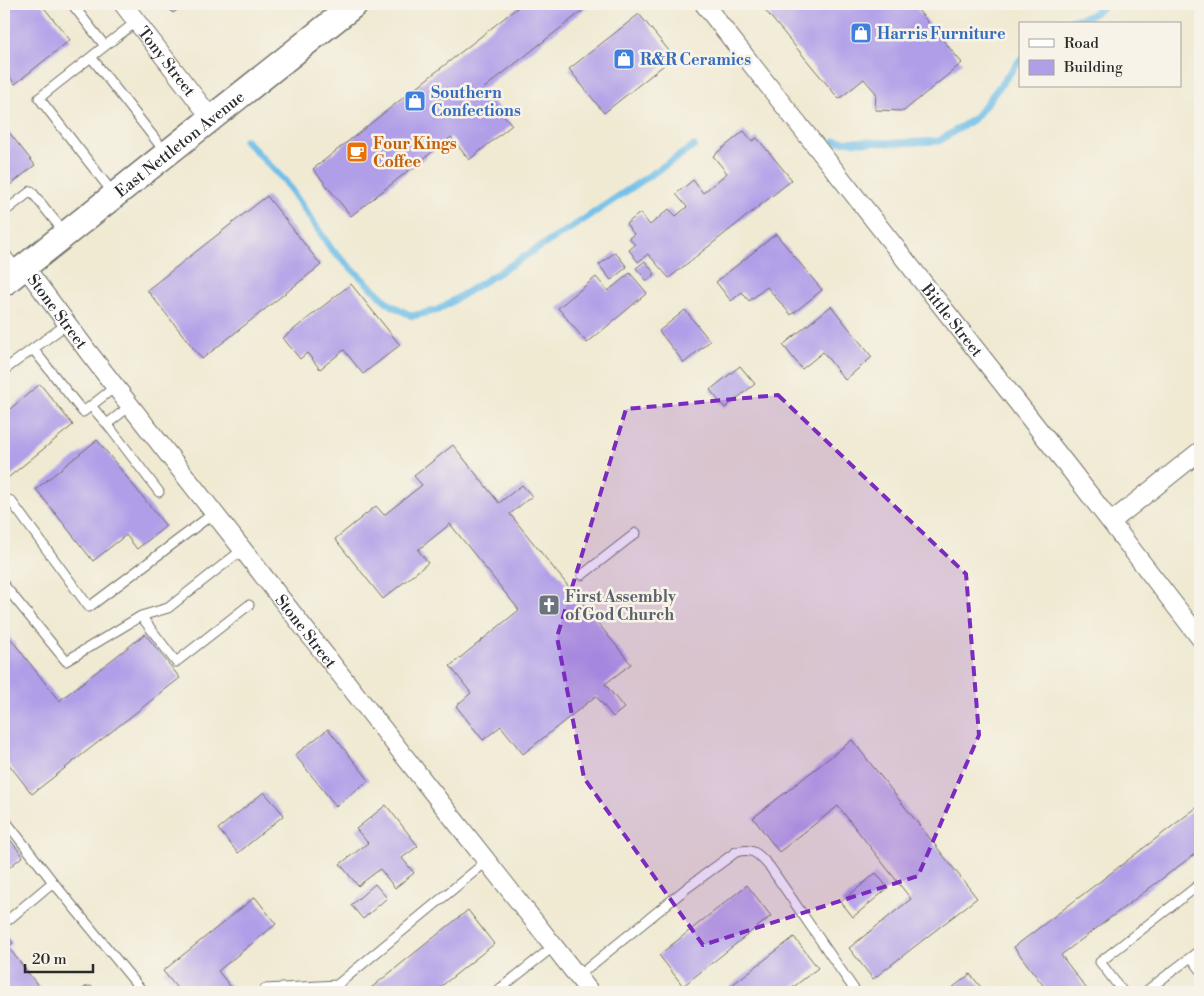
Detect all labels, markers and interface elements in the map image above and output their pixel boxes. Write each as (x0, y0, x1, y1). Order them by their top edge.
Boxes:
shop icon: Harris Furniture (849, 21, 873, 45)
legend (1019, 22, 1182, 88)
street label: Tony Street (133, 23, 200, 101)
place label: Harris Furniture (877, 24, 1006, 44)
text: Road (1064, 34, 1099, 53)
shop icon: R&R Ceramics (612, 47, 636, 71)
place label: R&R Ceramics (640, 50, 751, 70)
text: Building (1063, 58, 1123, 77)
place label: Southern Confections (431, 83, 521, 121)
street label: East Nettleton Avenue (111, 87, 249, 202)
shop icon: Southern Confections (403, 89, 427, 113)
place label: Four Kings Coffee (373, 134, 457, 172)
cafe icon: Four Kings Coffee (345, 140, 369, 164)
street label: Stone Street (23, 270, 92, 353)
street label: Bittle Street (916, 279, 987, 361)
place label: First Assembly of God Church (565, 587, 677, 625)
street label: Stone Street (271, 591, 341, 673)
church icon: First Assembly of God Church (537, 593, 561, 617)
scale bar (25, 941, 92, 973)
text: 20 m (32, 950, 67, 969)

